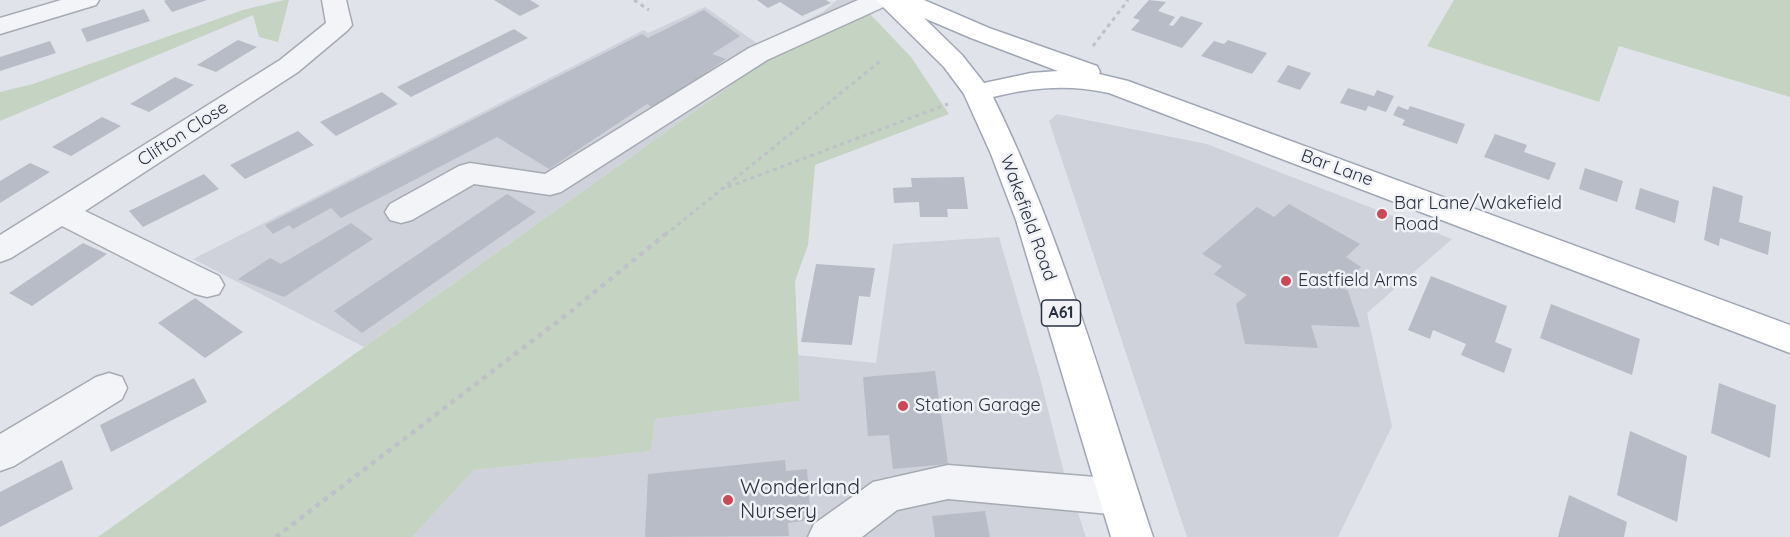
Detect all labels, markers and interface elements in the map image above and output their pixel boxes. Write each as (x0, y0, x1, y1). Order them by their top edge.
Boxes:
street label: Clifton Close (134, 97, 232, 171)
street label: Bar Lane (1298, 145, 1376, 191)
street label: Wakefield Road (995, 152, 1061, 284)
place label: Bar Lane/Wakefield Road (1394, 193, 1562, 236)
marker: Bar Lane/Wakefield Road (1375, 207, 1389, 221)
place label: Eastfield Arms (1298, 270, 1417, 292)
marker: Eastfield Arms (1279, 274, 1293, 288)
road number: A61 (1042, 300, 1080, 326)
place label: Station Garage (915, 395, 1041, 417)
marker: Station Garage (896, 399, 910, 413)
place label: Wonderland Nursery (740, 475, 860, 525)
marker: Wonderland Nursery (721, 493, 735, 507)

